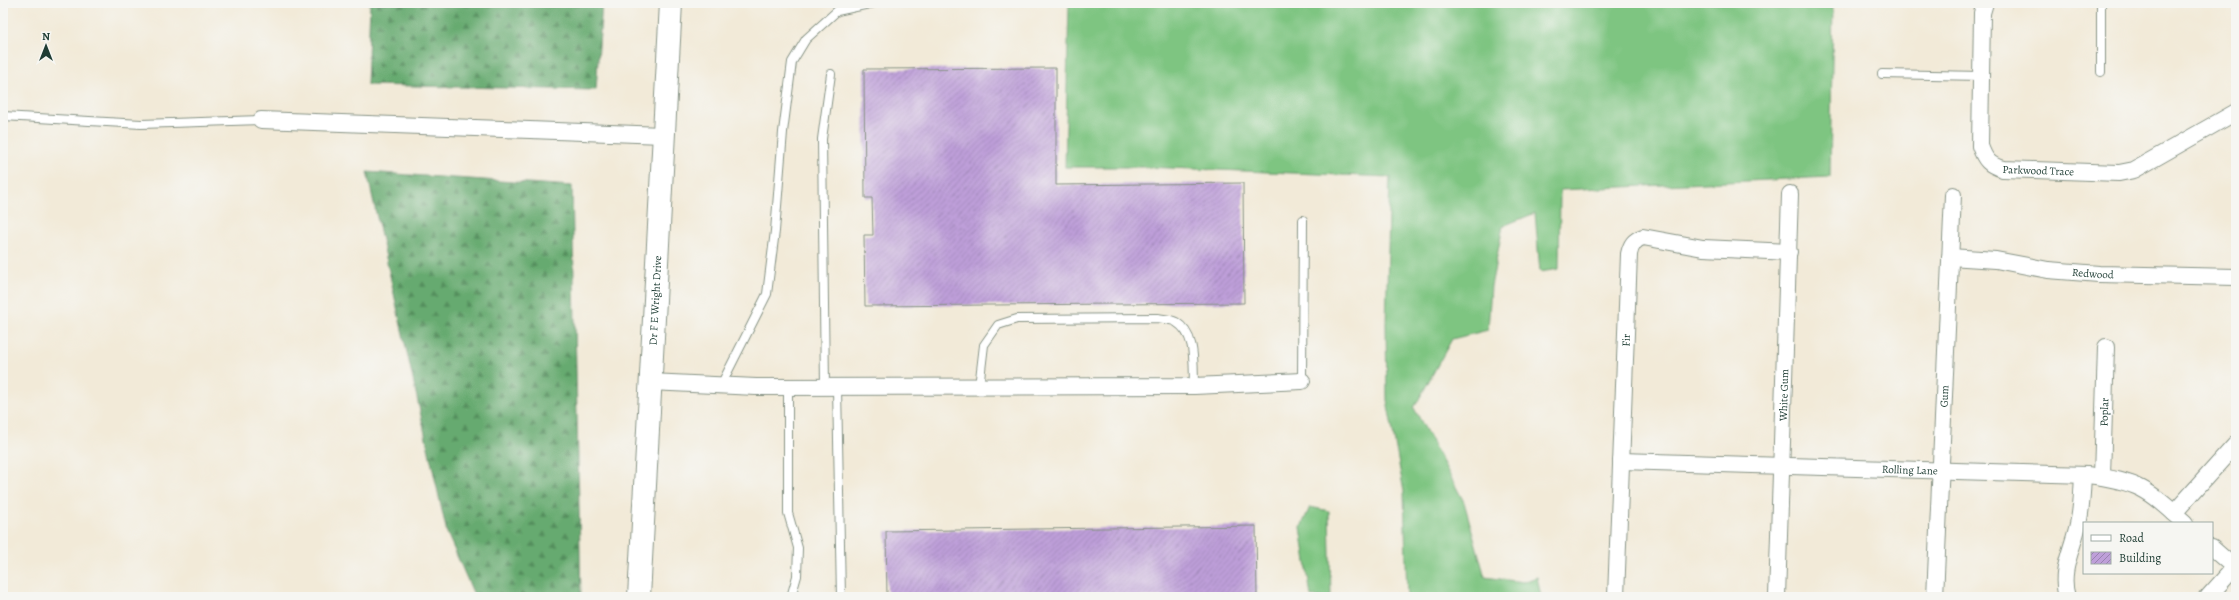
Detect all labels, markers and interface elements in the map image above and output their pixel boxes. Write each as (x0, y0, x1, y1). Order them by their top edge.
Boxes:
north arrow (26, 26, 66, 66)
text: N (42, 29, 50, 44)
street label: Parkwood Trace (2002, 162, 2074, 179)
street label: Dr F E Wright Drive (646, 255, 665, 346)
street label: Redwood (2071, 265, 2114, 282)
street label: Fir (1618, 334, 1634, 347)
street label: White Gum (1776, 369, 1792, 422)
street label: Gum (1937, 385, 1952, 408)
street label: Poplar (2097, 397, 2112, 427)
street label: Rolling Lane (1882, 462, 1938, 479)
legend (2083, 522, 2213, 574)
text: Road (2119, 530, 2145, 546)
text: Building (2119, 550, 2161, 566)

